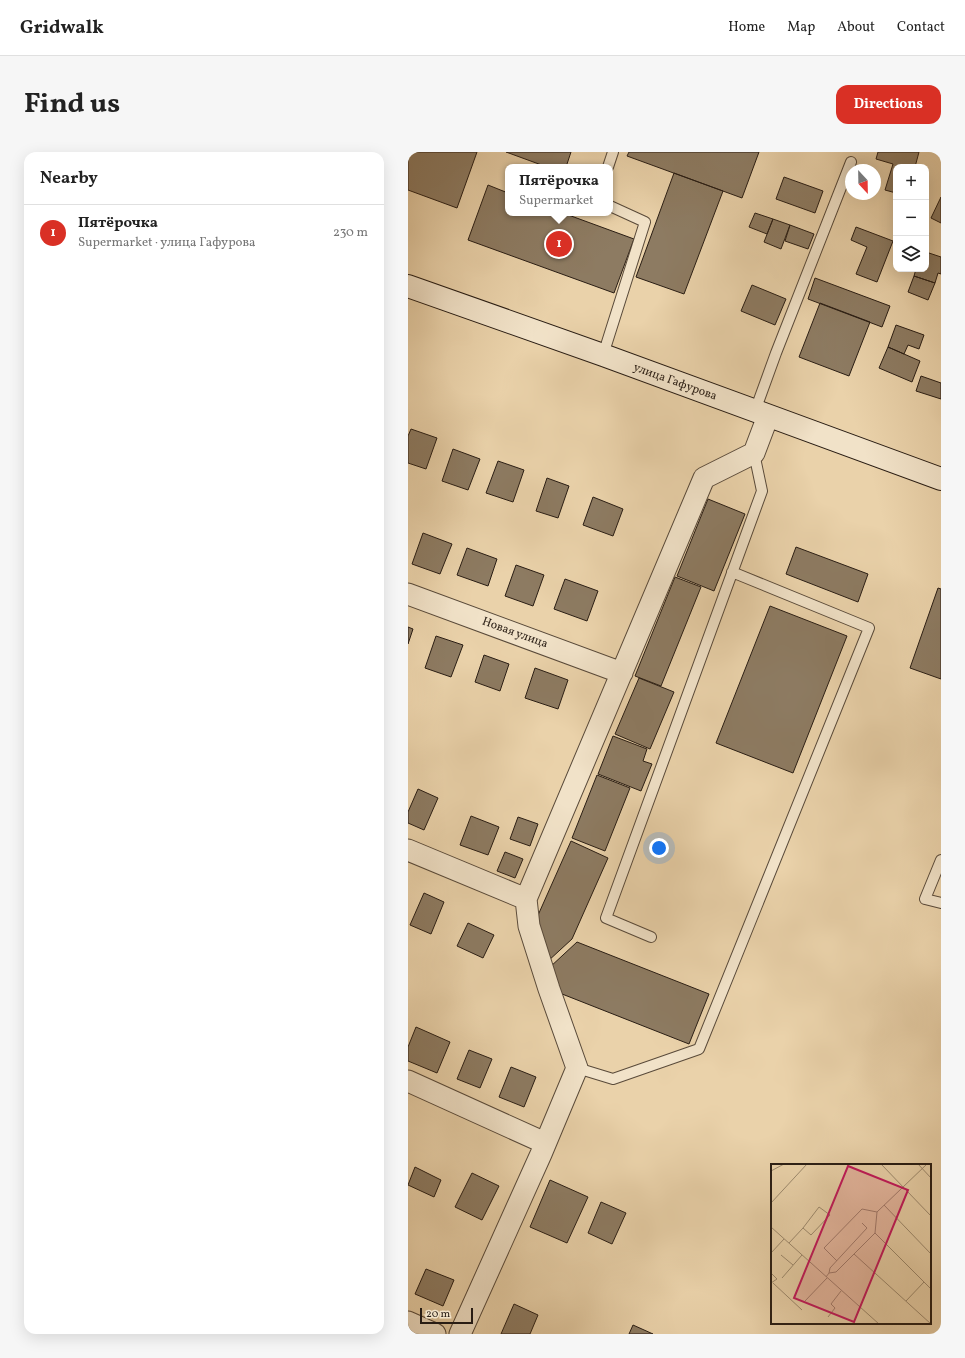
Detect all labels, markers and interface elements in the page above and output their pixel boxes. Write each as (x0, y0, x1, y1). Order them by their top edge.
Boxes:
text: Gridwalk (20, 15, 104, 41)
text: Home (728, 18, 765, 37)
text: Map (787, 18, 815, 37)
text: About (837, 18, 875, 37)
text: Contact (897, 18, 945, 37)
text: Find us (24, 85, 120, 124)
button: Directions (836, 85, 941, 124)
popup (505, 164, 613, 216)
north arrow (845, 164, 881, 200)
map controls (893, 164, 929, 272)
button: + (893, 164, 929, 200)
text: Nearby (40, 167, 98, 190)
text: Пятёрочка (519, 171, 599, 192)
text: Supermarket (519, 192, 594, 210)
button: − (893, 200, 929, 236)
text: Пятёрочка (78, 213, 158, 234)
text: 1 (50, 224, 56, 242)
text: 230 m (333, 224, 368, 242)
pin: 1 (546, 229, 572, 259)
text: Supermarket · улица Гафурова (78, 234, 256, 252)
button: layers (893, 236, 929, 272)
street label: улица Гафурова (631, 359, 719, 405)
street label: Новая улица (480, 614, 550, 652)
your location (649, 838, 669, 858)
inset map (771, 1164, 931, 1324)
scale bar (420, 1306, 473, 1325)
text: 20 m (426, 1307, 450, 1322)

